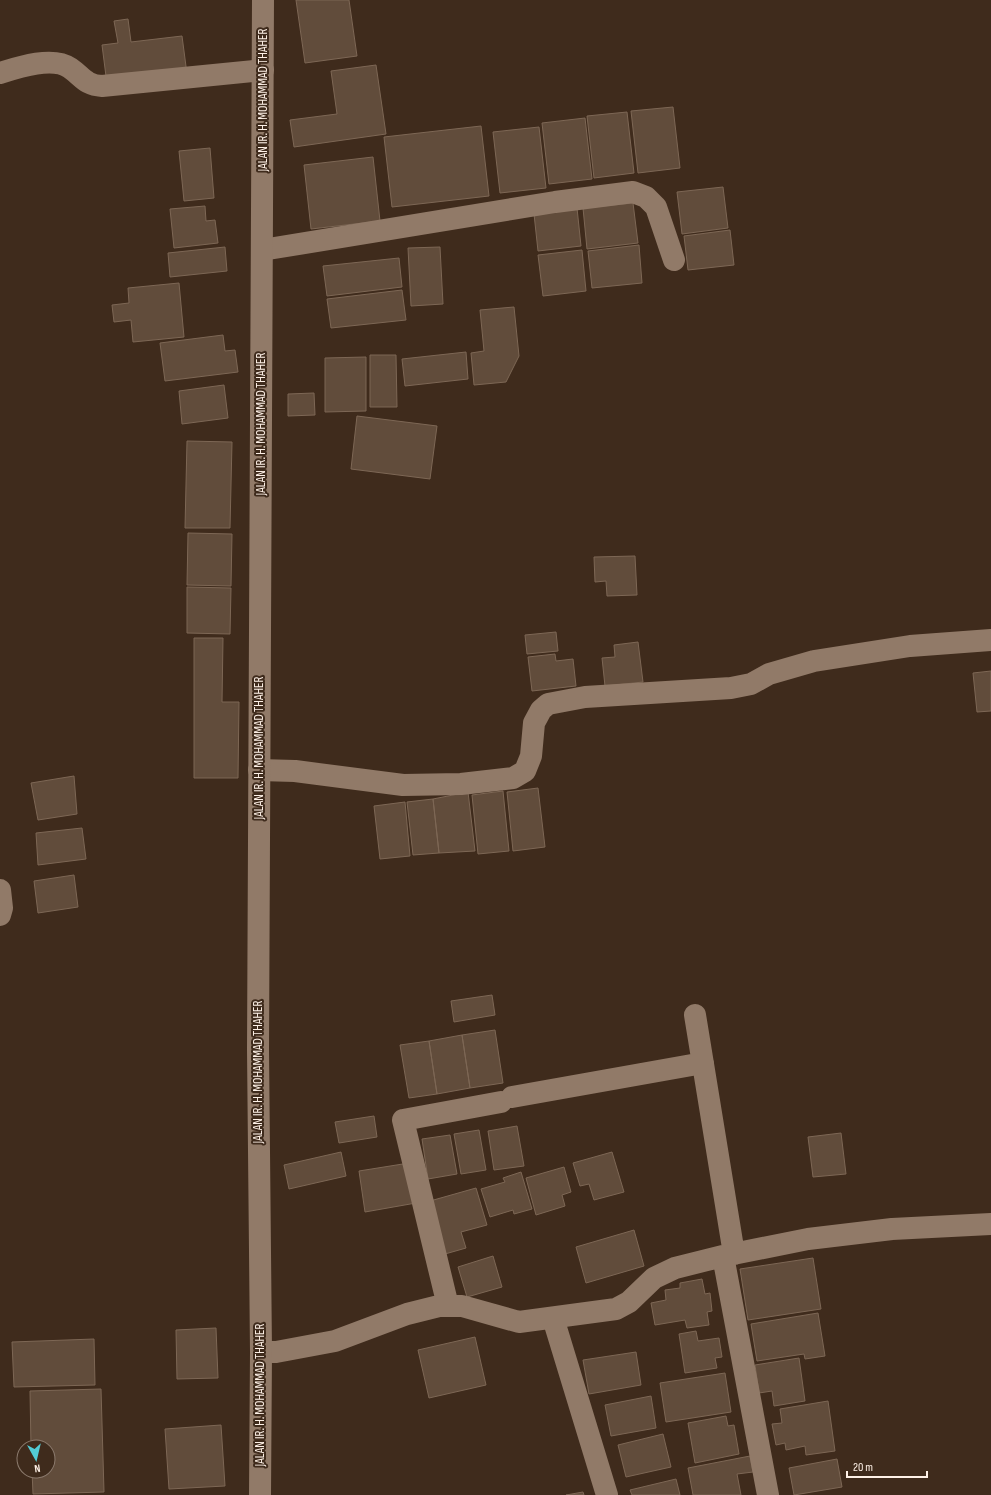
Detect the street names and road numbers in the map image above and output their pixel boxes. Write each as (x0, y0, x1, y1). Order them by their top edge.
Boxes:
street label: JALAN IR. H. MOHAMMAD THAHER (255, 29, 271, 172)
street label: JALAN IR. H. MOHAMMAD THAHER (253, 353, 269, 496)
street label: JALAN IR. H. MOHAMMAD THAHER (251, 677, 267, 820)
street label: JALAN IR. H. MOHAMMAD THAHER (250, 1001, 266, 1144)
street label: JALAN IR. H. MOHAMMAD THAHER (252, 1324, 268, 1467)

